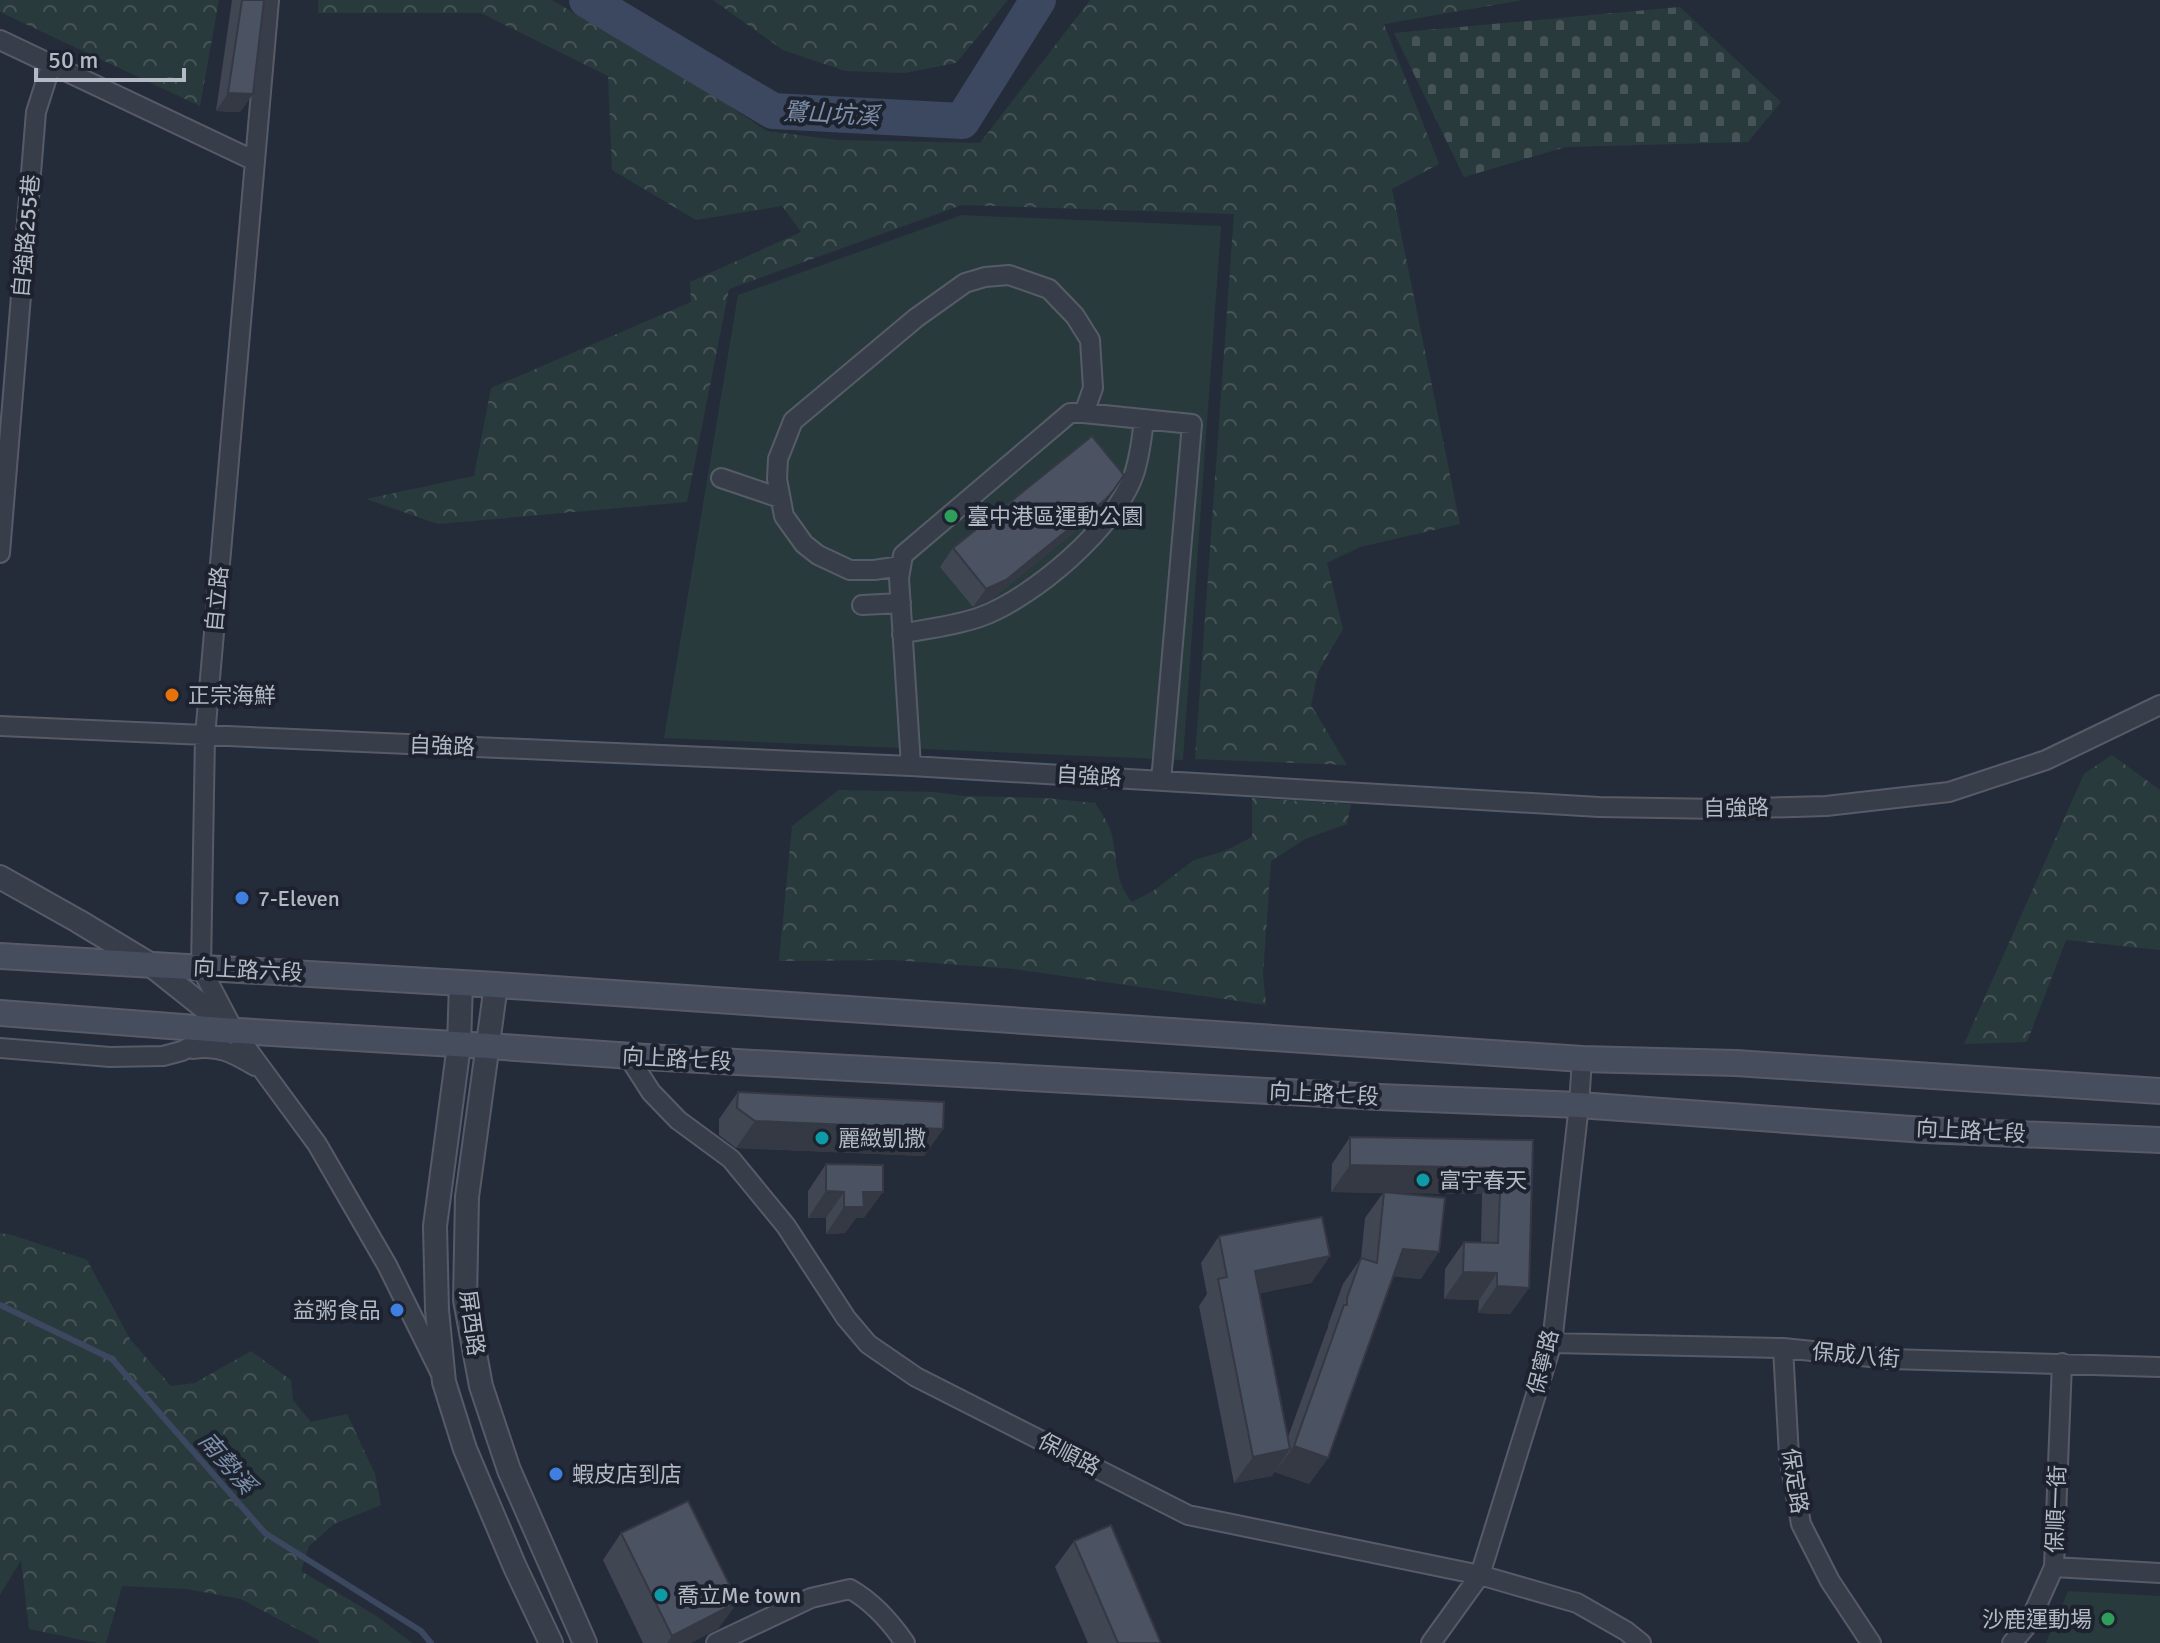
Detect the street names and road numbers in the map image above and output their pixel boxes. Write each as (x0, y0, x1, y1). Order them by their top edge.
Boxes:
street label: 自強路255巷 (7, 173, 45, 299)
street label: 自立路 (201, 565, 233, 633)
street label: 自強路 (409, 731, 475, 761)
street label: 自強路 (1055, 761, 1123, 791)
street label: 自強路 (1703, 794, 1769, 822)
street label: 向上路六段 (192, 954, 304, 986)
street label: 向上路七段 (621, 1043, 733, 1075)
street label: 向上路七段 (1268, 1078, 1380, 1110)
street label: 向上路七段 (1915, 1115, 2027, 1147)
street label: 屏西路 (454, 1288, 490, 1358)
street label: 保寧路 (1522, 1327, 1564, 1397)
street label: 保成八街 (1811, 1338, 1901, 1372)
street label: 保順路 (1033, 1427, 1105, 1481)
street label: 保定路 (1777, 1446, 1813, 1516)
street label: 保順一街 (2041, 1465, 2071, 1553)

